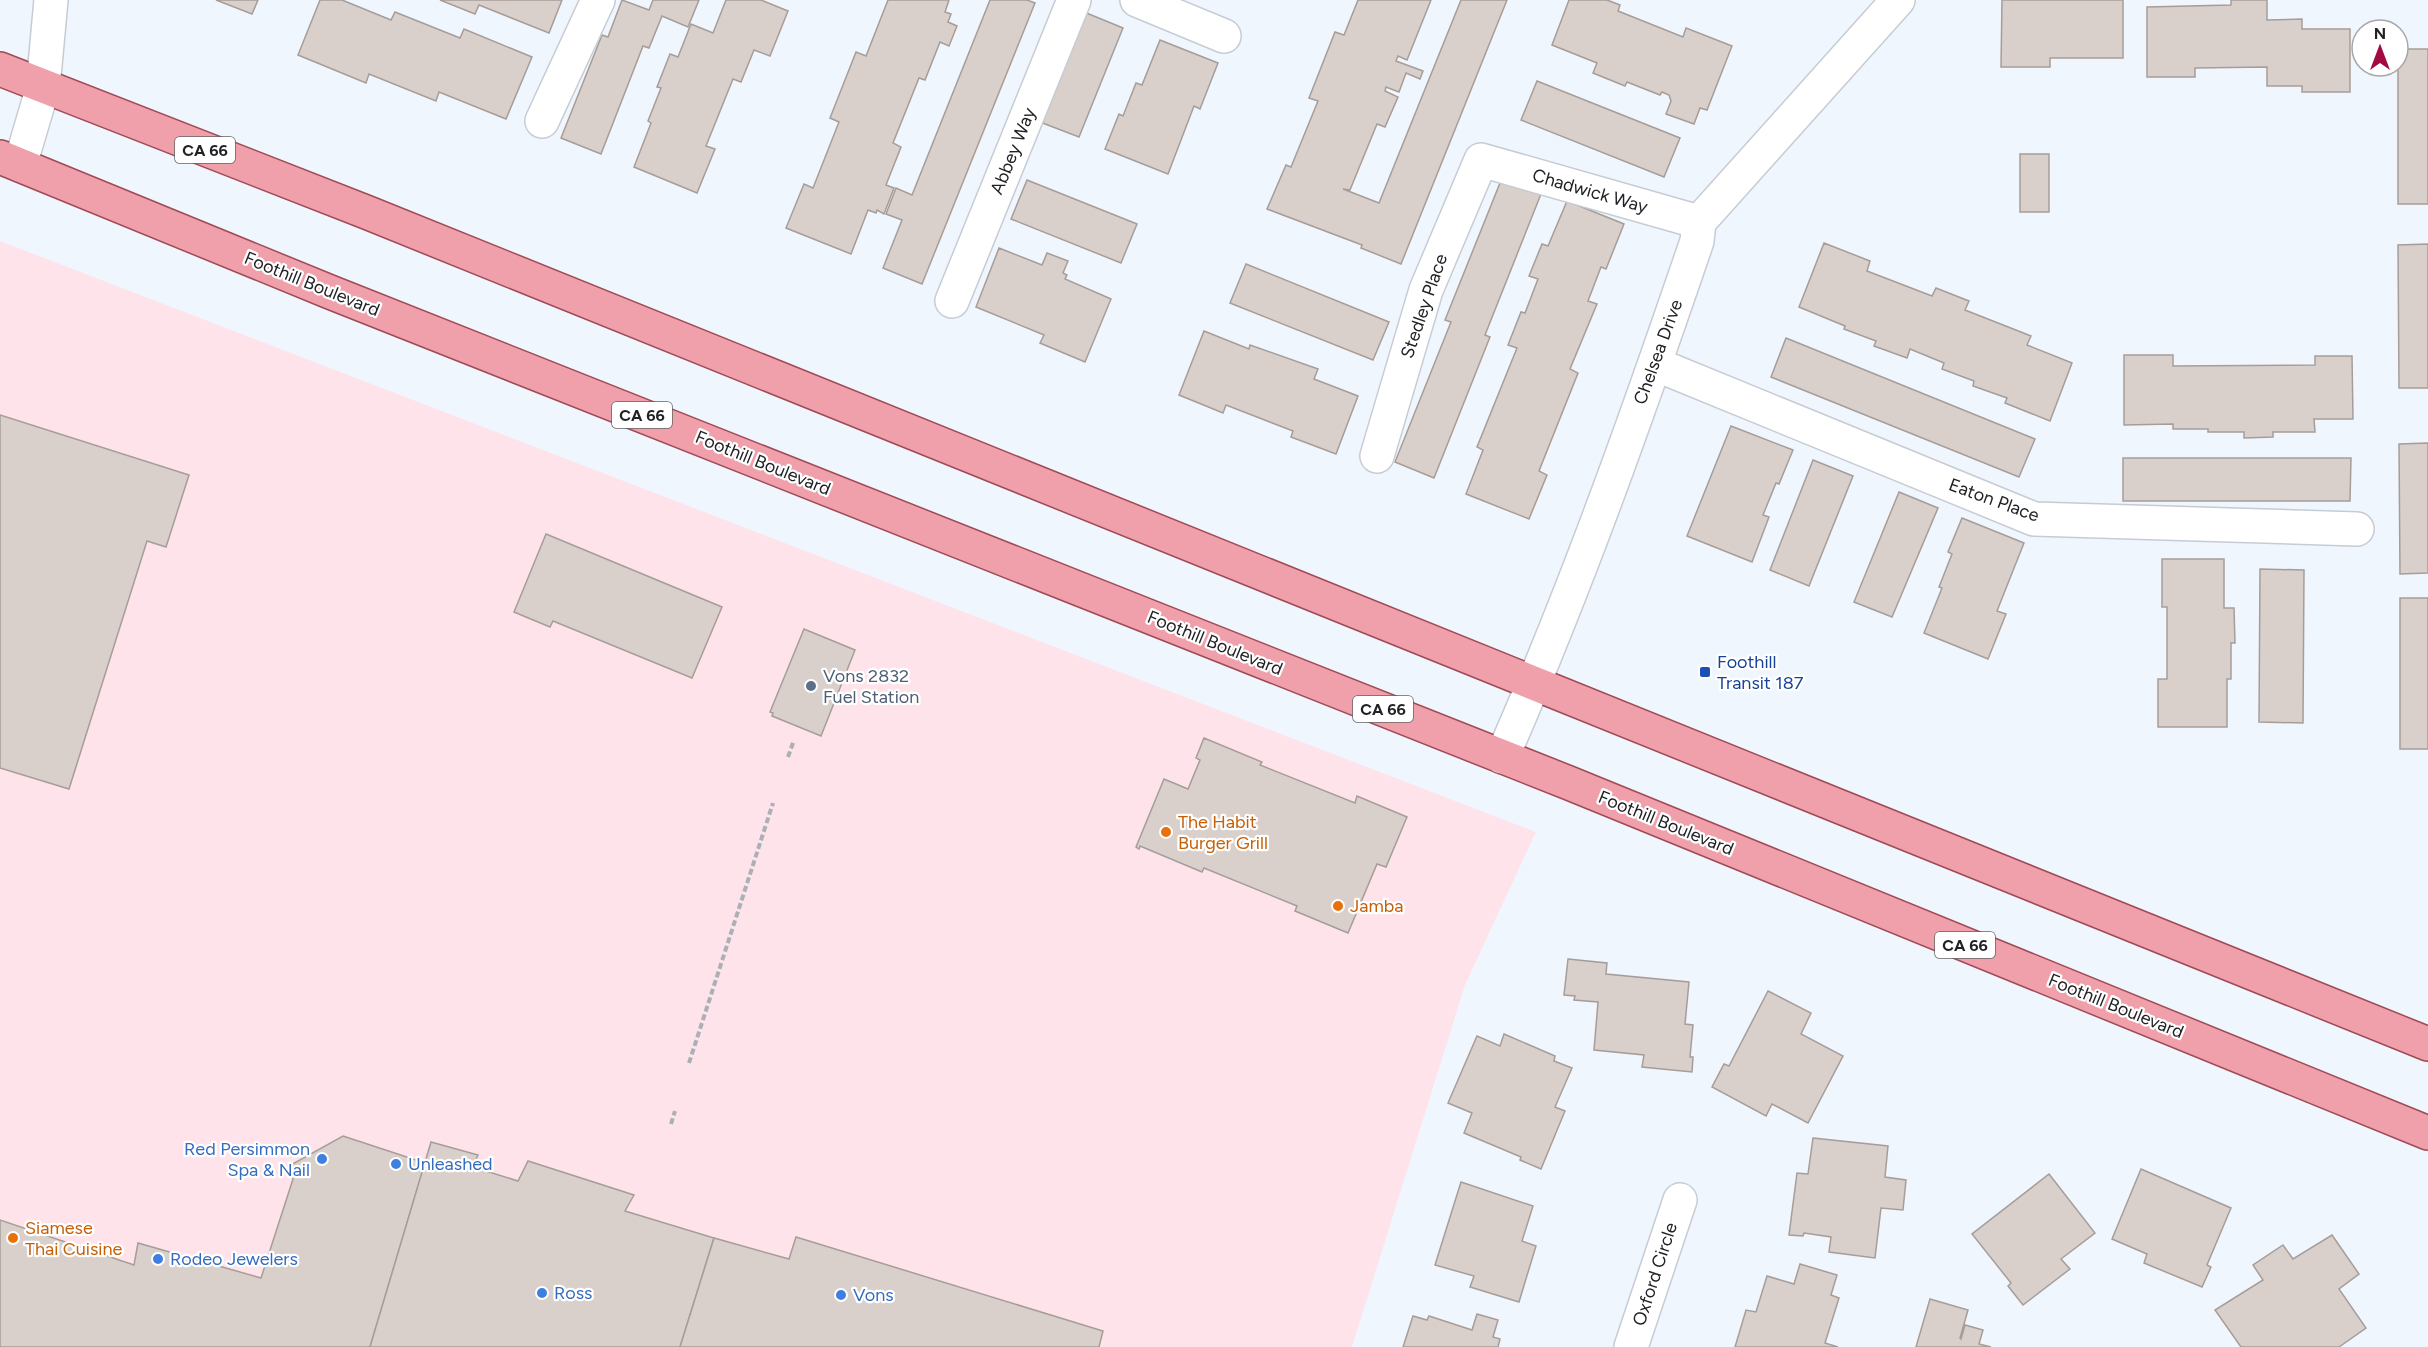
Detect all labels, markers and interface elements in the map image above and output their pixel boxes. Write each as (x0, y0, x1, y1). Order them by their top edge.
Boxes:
north arrow (2350, 18, 2410, 78)
text: N (2374, 24, 2386, 43)
street label: Abbey Way (986, 104, 1041, 198)
road number: CA 66 (175, 137, 235, 163)
street label: Chadwick Way (1530, 164, 1651, 218)
street label: Foothill Boulevard (241, 247, 383, 321)
street label: Stedley Place (1396, 251, 1452, 361)
street label: Chelsea Drive (1629, 296, 1687, 408)
road number: CA 66 (612, 402, 672, 428)
street label: Foothill Boulevard (692, 426, 834, 500)
street label: Eaton Place (1946, 473, 2042, 527)
street label: Foothill Boulevard (1144, 606, 1286, 680)
place label: Foothill Transit 187 (1717, 651, 1804, 694)
place label: Vons 2832 Fuel Station (823, 665, 919, 708)
marker: Foothill Transit 187 (1698, 665, 1712, 679)
marker: Vons 2832 Fuel Station (804, 679, 818, 693)
road number: CA 66 (1353, 696, 1413, 722)
street label: Foothill Boulevard (1595, 786, 1737, 860)
place label: The Habit Burger Grill (1178, 811, 1268, 854)
marker: The Habit Burger Grill (1159, 825, 1173, 839)
place label: Jamba (1350, 895, 1404, 917)
marker: Jamba (1331, 899, 1345, 913)
road number: CA 66 (1935, 932, 1995, 958)
street label: Foothill Boulevard (2045, 969, 2187, 1043)
place label: Red Persimmon Spa & Nail (184, 1138, 310, 1181)
marker: Red Persimmon Spa & Nail (315, 1152, 329, 1166)
place label: Unleashed (408, 1153, 493, 1175)
marker: Unleashed (389, 1157, 403, 1171)
place label: Siamese Thai Cuisine (25, 1217, 123, 1260)
street label: Oxford Circle (1628, 1219, 1682, 1328)
marker: Siamese Thai Cuisine (6, 1231, 20, 1245)
place label: Rodeo Jewelers (170, 1248, 298, 1270)
marker: Rodeo Jewelers (151, 1252, 165, 1266)
place label: Ross (554, 1282, 592, 1304)
place label: Vons (853, 1284, 894, 1306)
marker: Ross (535, 1286, 549, 1300)
marker: Vons (834, 1288, 848, 1302)

